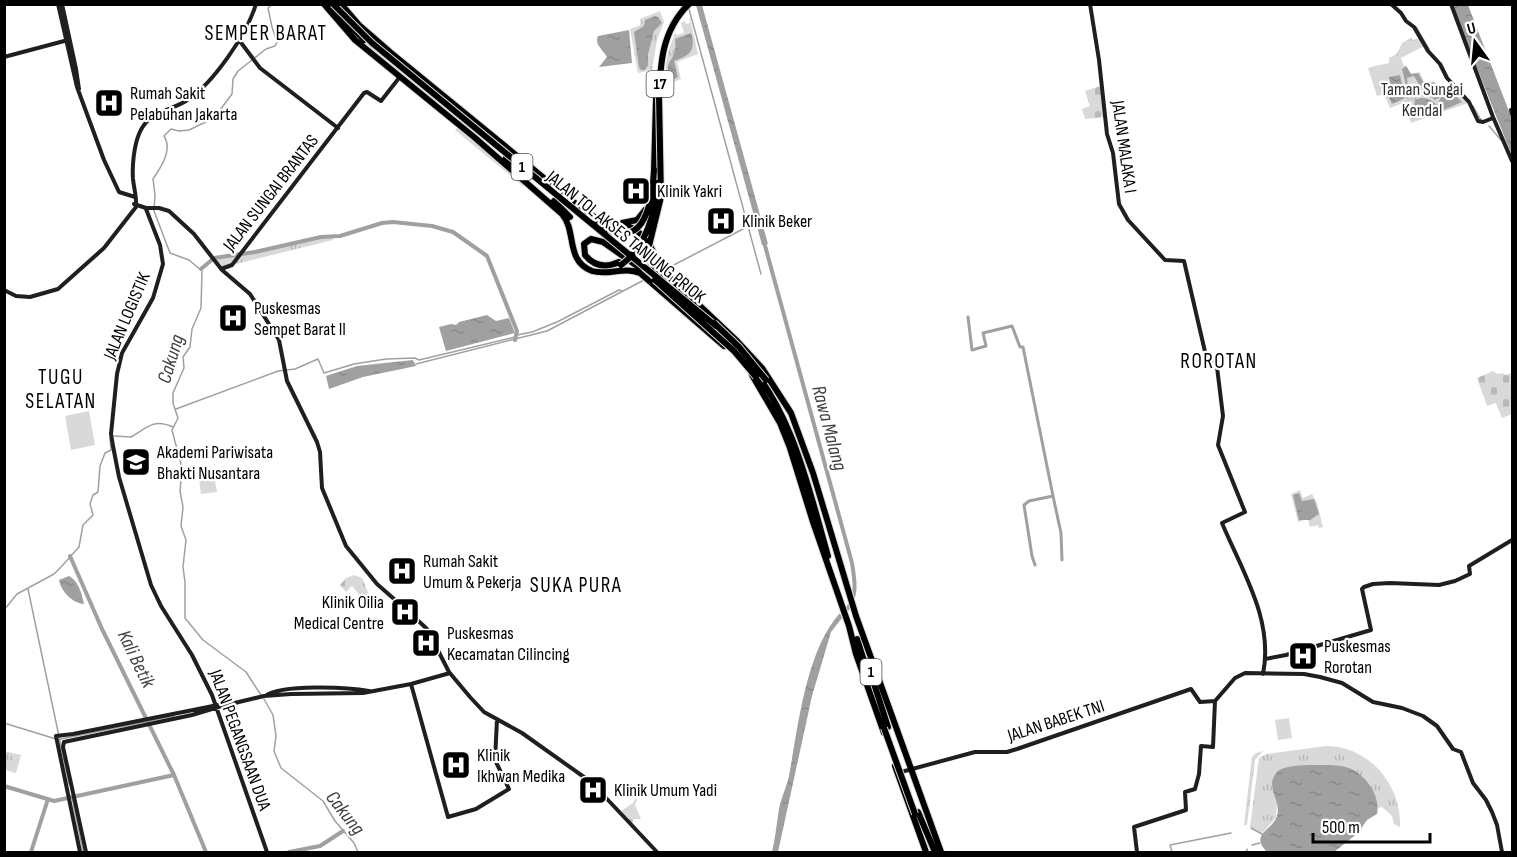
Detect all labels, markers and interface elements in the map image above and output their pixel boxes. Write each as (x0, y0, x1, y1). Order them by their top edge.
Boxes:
north arrow (1445, 12, 1505, 72)
text: U (1465, 19, 1478, 39)
district label: SEMPER BARAT (204, 21, 328, 46)
road number: 17 (646, 71, 674, 97)
park label: Taman Sungai Kendal (1381, 79, 1463, 121)
place label: Rumah Sakit Pelabuhan Jakarta (130, 83, 238, 125)
hospital icon: Rumah Sakit Pelabuhan Jakarta (93, 87, 125, 119)
street label: JALAN MALAKA I (1107, 98, 1141, 195)
street label: JALAN SUNGAI BRANTAS (218, 130, 323, 256)
road number: 1 (512, 154, 532, 180)
street label: JALAN TOL AKSES TANJUNG PRIOK (541, 166, 710, 308)
hospital icon: Klinik Yakri (620, 175, 652, 207)
place label: Klinik Yakri (657, 181, 722, 202)
hospital icon: Klinik Beker (705, 205, 737, 237)
place label: Klinik Beker (742, 211, 812, 232)
street label: JALAN LOGISTIK (99, 269, 155, 364)
place label: Puskesmas Sempet Barat II (254, 298, 346, 340)
hospital icon: Puskesmas Sempet Barat II (217, 302, 249, 334)
water label: Cakung (152, 332, 190, 386)
district label: ROROTAN (1180, 349, 1258, 374)
district label: TUGU SELATAN (25, 365, 97, 414)
water label: Rawa Malang (806, 383, 852, 473)
place label: Akademi Pariwisata Bhakti Nusantara (156, 442, 273, 484)
school or university icon: Akademi Pariwisata Bhakti Nusantara (120, 446, 152, 478)
place label: Rumah Sakit Umum & Pekerja (423, 551, 521, 593)
hospital icon: Rumah Sakit Umum & Pekerja (386, 555, 418, 587)
district label: SUKA PURA (530, 573, 622, 598)
place label: Klinik Oilia Medical Centre (294, 592, 384, 634)
hospital icon: Klinik Oilia Medical Centre (389, 596, 421, 628)
place label: Puskesmas Kecamatan Cilincing (447, 623, 570, 665)
water label: Kali Betik (112, 626, 160, 692)
hospital icon: Puskesmas Kecamatan Cilincing (410, 627, 442, 659)
place label: Puskesmas Rorotan (1324, 636, 1391, 678)
hospital icon: Puskesmas Rorotan (1287, 640, 1319, 672)
road number: 1 (860, 659, 882, 685)
street label: JALAN PEGANGSAAN DUA (204, 666, 275, 814)
street label: JALAN BABEK TNI (1004, 696, 1107, 747)
place label: Klinik Ikhwan Medika (477, 745, 565, 787)
hospital icon: Klinik Ikhwan Medika (440, 749, 472, 781)
hospital icon: Klinik Umum Yadi (577, 774, 609, 806)
place label: Klinik Umum Yadi (614, 780, 717, 801)
water label: Cakung (320, 786, 370, 840)
scale bar (1313, 806, 1430, 844)
text: 500 m (1322, 817, 1360, 838)

